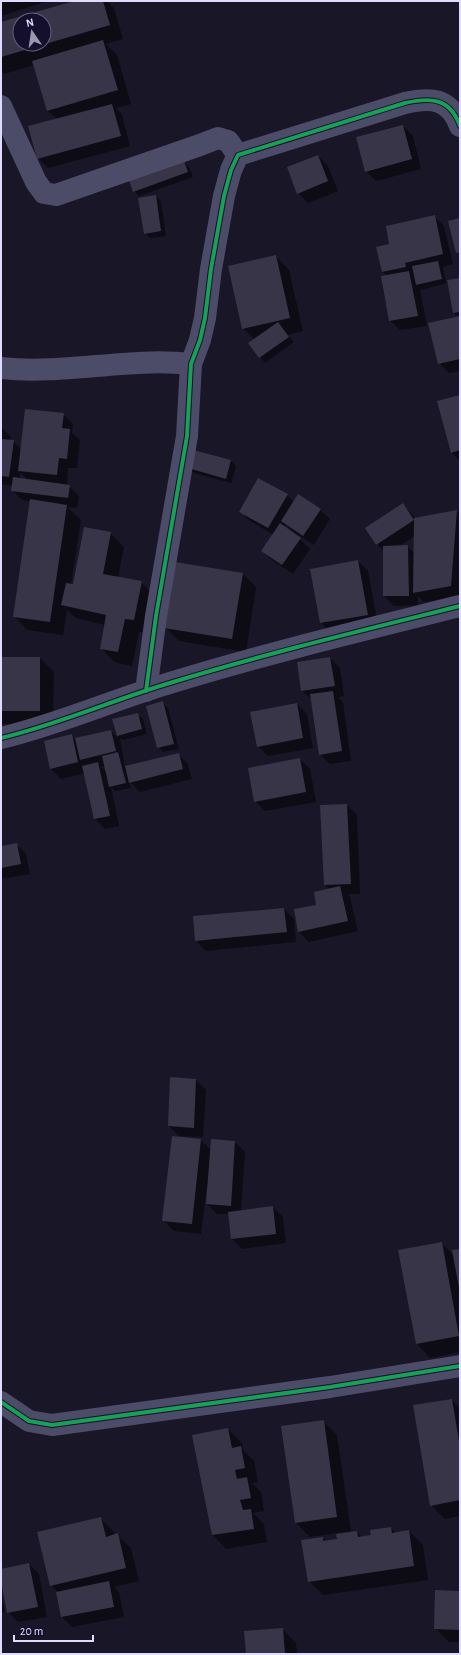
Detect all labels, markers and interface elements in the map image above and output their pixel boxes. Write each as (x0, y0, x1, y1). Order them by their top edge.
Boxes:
north arrow (12, 12, 52, 52)
text: N (25, 17, 35, 29)
scale bar (14, 1617, 93, 1643)
text: 20 m (20, 1625, 43, 1637)

